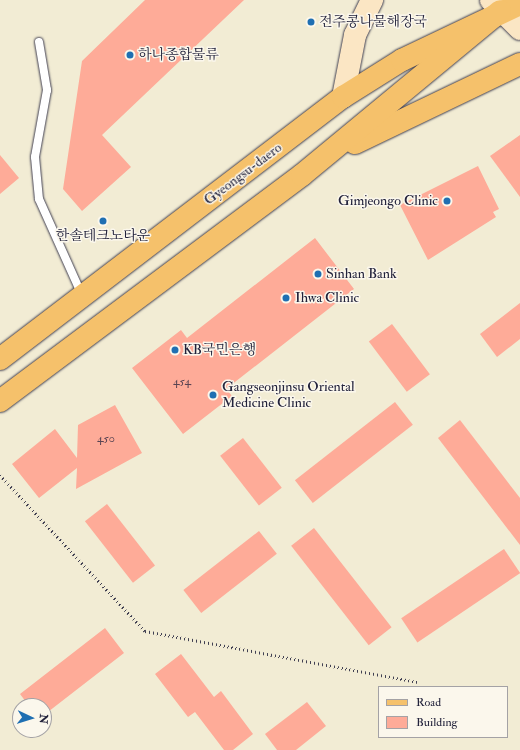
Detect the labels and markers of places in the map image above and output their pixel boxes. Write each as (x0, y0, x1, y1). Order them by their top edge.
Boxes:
place label: 전주콩나물해장국 (319, 14, 427, 30)
marker: 전주콩나물해장국 (306, 17, 316, 27)
place label: 하나종합물류 (138, 47, 219, 63)
marker: 하나종합물류 (125, 50, 135, 60)
place label: Gimjeongo Clinic (338, 193, 438, 209)
marker: Gimjeongo Clinic (441, 195, 453, 207)
marker: 한솔테크노타운 (98, 216, 108, 226)
place label: 한솔테크노타운 (56, 228, 150, 244)
place label: Sinhan Bank (326, 266, 397, 282)
marker: Sinhan Bank (313, 269, 323, 279)
place label: Ihwa Clinic (295, 290, 359, 306)
marker: Ihwa Clinic (280, 292, 292, 304)
place label: KB국민은행 (183, 342, 256, 358)
marker: KB국민은행 (170, 345, 180, 355)
place label: Gangseonjinsu Oriental Medicine Clinic (222, 379, 355, 412)
marker: Gangseonjinsu Oriental Medicine Clinic (207, 389, 219, 401)

